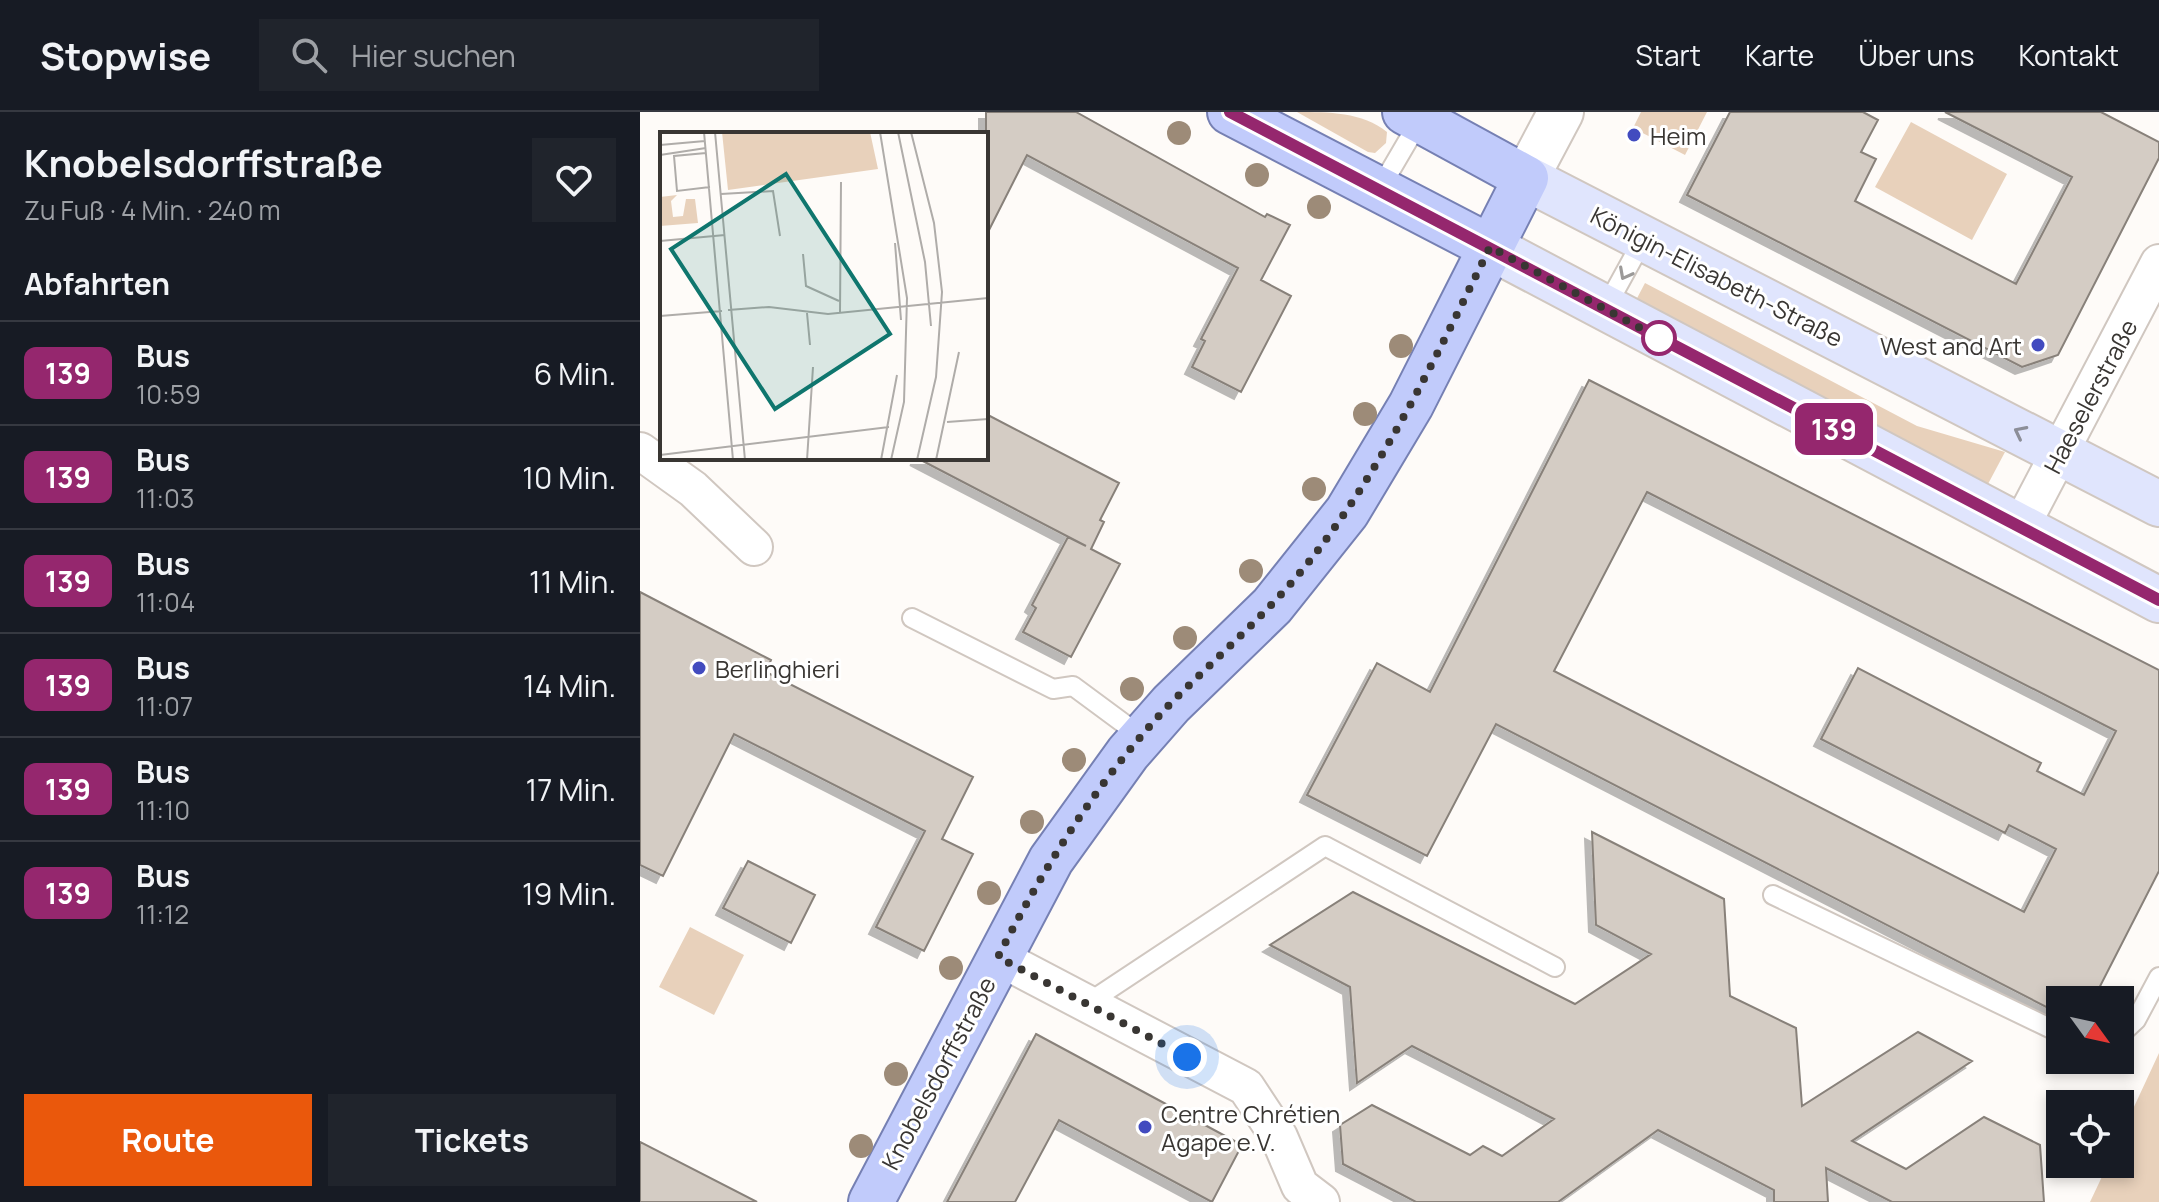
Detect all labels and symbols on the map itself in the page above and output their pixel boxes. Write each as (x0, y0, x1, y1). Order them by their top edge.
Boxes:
place label: Heim (1650, 119, 1706, 152)
marker: Heim (1625, 126, 1643, 144)
inset map (660, 132, 988, 460)
street label: Königin-Elisabeth-Straße (1585, 198, 1849, 354)
one-way arrow (1619, 265, 1634, 280)
street label: Haeselerstraße (2035, 313, 2145, 479)
unlabelled marker (1642, 321, 1676, 355)
place label: West and Art (1880, 329, 2022, 362)
marker: West and Art (2029, 336, 2047, 354)
line badge: 139 (1788, 403, 1880, 455)
one-way arrow (2014, 426, 2029, 441)
place label: Berlinghieri (715, 652, 840, 685)
marker: Berlinghieri (690, 659, 708, 677)
street label: Knobelsdorffstraße (873, 971, 1003, 1175)
north arrow (2046, 986, 2134, 1074)
your location (1167, 1037, 1207, 1077)
place label: Centre Chrétien Agape e.V. (1161, 1097, 1340, 1158)
marker: Centre Chrétien Agape e.V. (1136, 1118, 1154, 1136)

